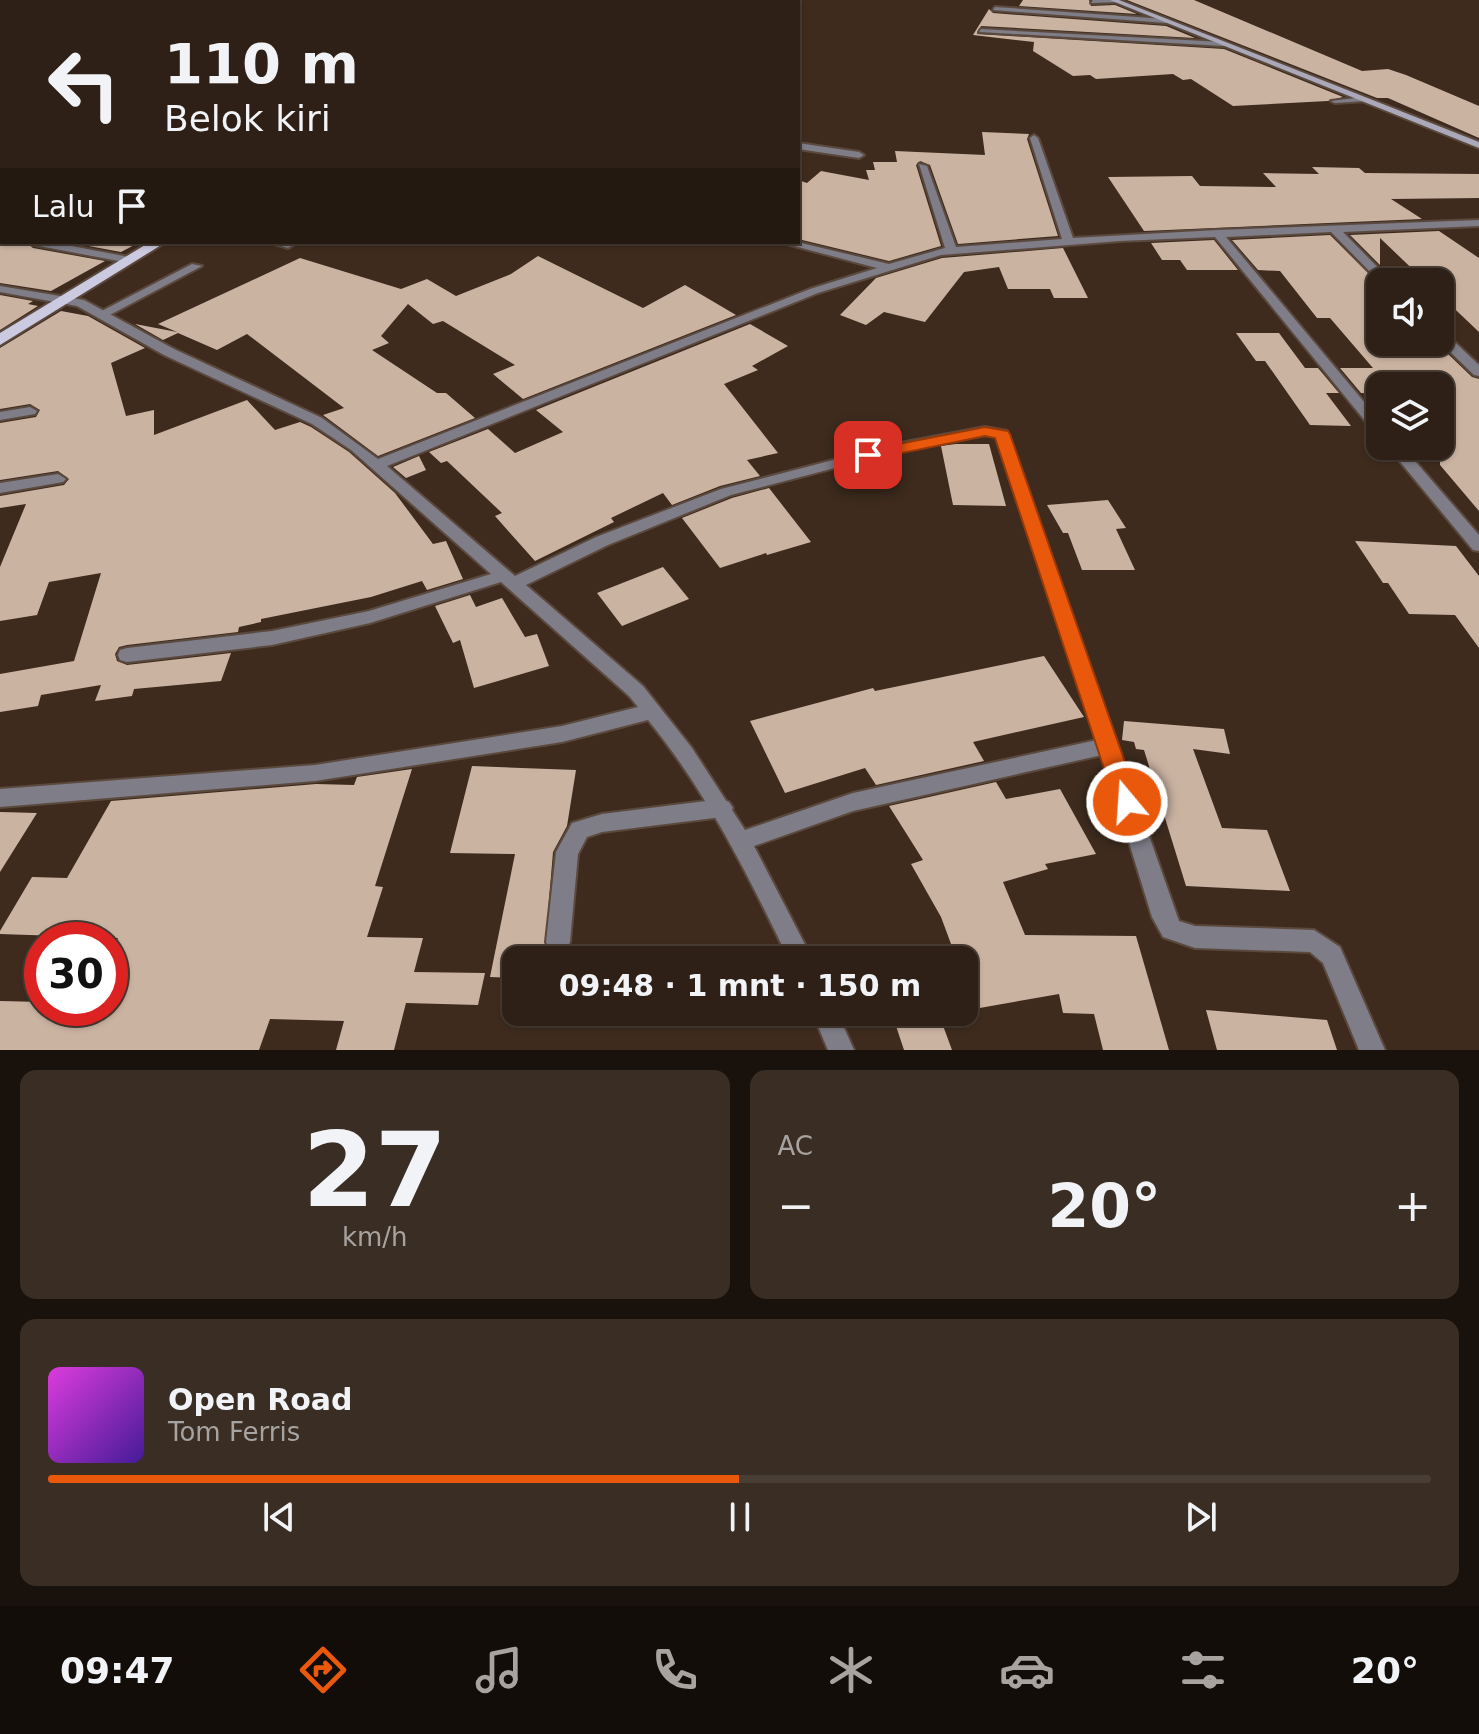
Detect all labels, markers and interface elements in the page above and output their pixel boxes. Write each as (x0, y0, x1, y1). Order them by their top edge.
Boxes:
text: 110 m (164, 31, 359, 96)
icon: left (32, 32, 136, 136)
text: Belok kiri (164, 98, 331, 139)
icon: arrive (110, 184, 154, 228)
text: Lalu (32, 189, 94, 224)
map controls (1366, 268, 1454, 460)
button: sound (1366, 268, 1454, 356)
button: layers (1366, 372, 1454, 460)
pin (834, 421, 902, 489)
icon: arrive (846, 433, 890, 477)
position arrow (1085, 760, 1169, 844)
speed limit sign: 30 (24, 922, 128, 1026)
text: 09:48 · 1 mnt · 150 m (559, 968, 921, 1003)
text: 27 (302, 1109, 447, 1231)
text: AC (778, 1131, 813, 1161)
text: 20° (1048, 1171, 1161, 1241)
text: − (778, 1180, 814, 1231)
text: + (1394, 1180, 1431, 1231)
text: km/h (342, 1222, 408, 1252)
text: Open Road (168, 1382, 353, 1417)
text: Tom Ferris (168, 1417, 300, 1447)
icon: previous (257, 1495, 301, 1539)
icon: pause (718, 1495, 762, 1539)
icon: next (1179, 1495, 1223, 1539)
icon: directions (295, 1642, 351, 1698)
icon: music (471, 1642, 527, 1698)
icon: phone (647, 1642, 703, 1698)
icon: climate (823, 1642, 879, 1698)
icon: car (999, 1642, 1055, 1698)
icon: filters (1175, 1642, 1231, 1698)
text: 09:47 (60, 1650, 175, 1691)
text: 20° (1351, 1650, 1419, 1691)

